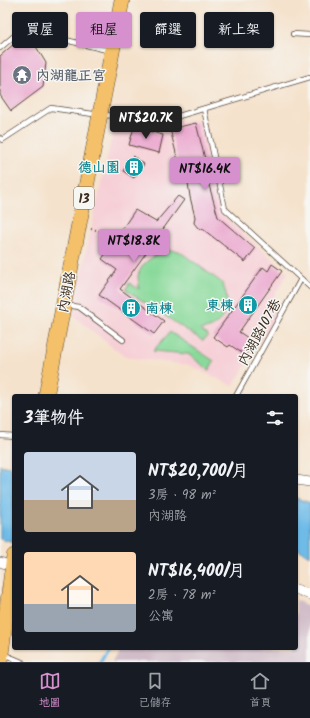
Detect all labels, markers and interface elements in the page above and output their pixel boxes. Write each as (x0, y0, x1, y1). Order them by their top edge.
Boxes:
chip: 買屋 (12, 12, 68, 48)
chip: 租屋 (76, 12, 132, 48)
chip: 篩選 (140, 12, 196, 48)
chip: 新上架 (204, 12, 274, 48)
temple icon: 內湖龍正宮 (11, 64, 33, 86)
place label: 內湖龍正宮 (36, 65, 106, 87)
pin: NT$20.7K (105, 106, 187, 140)
text: NT$20.7K (119, 108, 173, 129)
building icon: 德山園 (123, 156, 145, 178)
place label: 德山園 (78, 157, 120, 179)
pin: NT$16.4K (164, 157, 246, 191)
text: NT$16.4K (179, 159, 231, 180)
road number: 13 (74, 187, 94, 209)
pin: NT$18.8K (93, 229, 175, 263)
text: NT$18.8K (107, 231, 161, 252)
street label: 內湖路 (52, 269, 82, 315)
street label: 內湖路107巷 (232, 294, 288, 370)
building icon: 東棟 (237, 294, 259, 316)
place label: 東棟 (206, 295, 235, 317)
building icon: 南棟 (120, 297, 142, 319)
place label: 南棟 (145, 298, 174, 320)
text: 3筆物件 (24, 405, 84, 432)
icon: filters (264, 407, 286, 429)
text: NT$20,700/月 (148, 458, 248, 485)
icon: home (56, 468, 104, 516)
text: 3房 · 98 m² (148, 485, 216, 506)
text: 內湖路 (148, 506, 187, 527)
text: NT$16,400/月 (148, 558, 245, 585)
icon: home (56, 568, 104, 616)
text: 2房 · 78 m² (148, 585, 215, 606)
text: 公寓 (148, 606, 174, 627)
tab: 地圖 (39, 670, 61, 712)
tab: 已儲存 (138, 670, 171, 712)
tab: 首頁 (249, 670, 271, 712)

